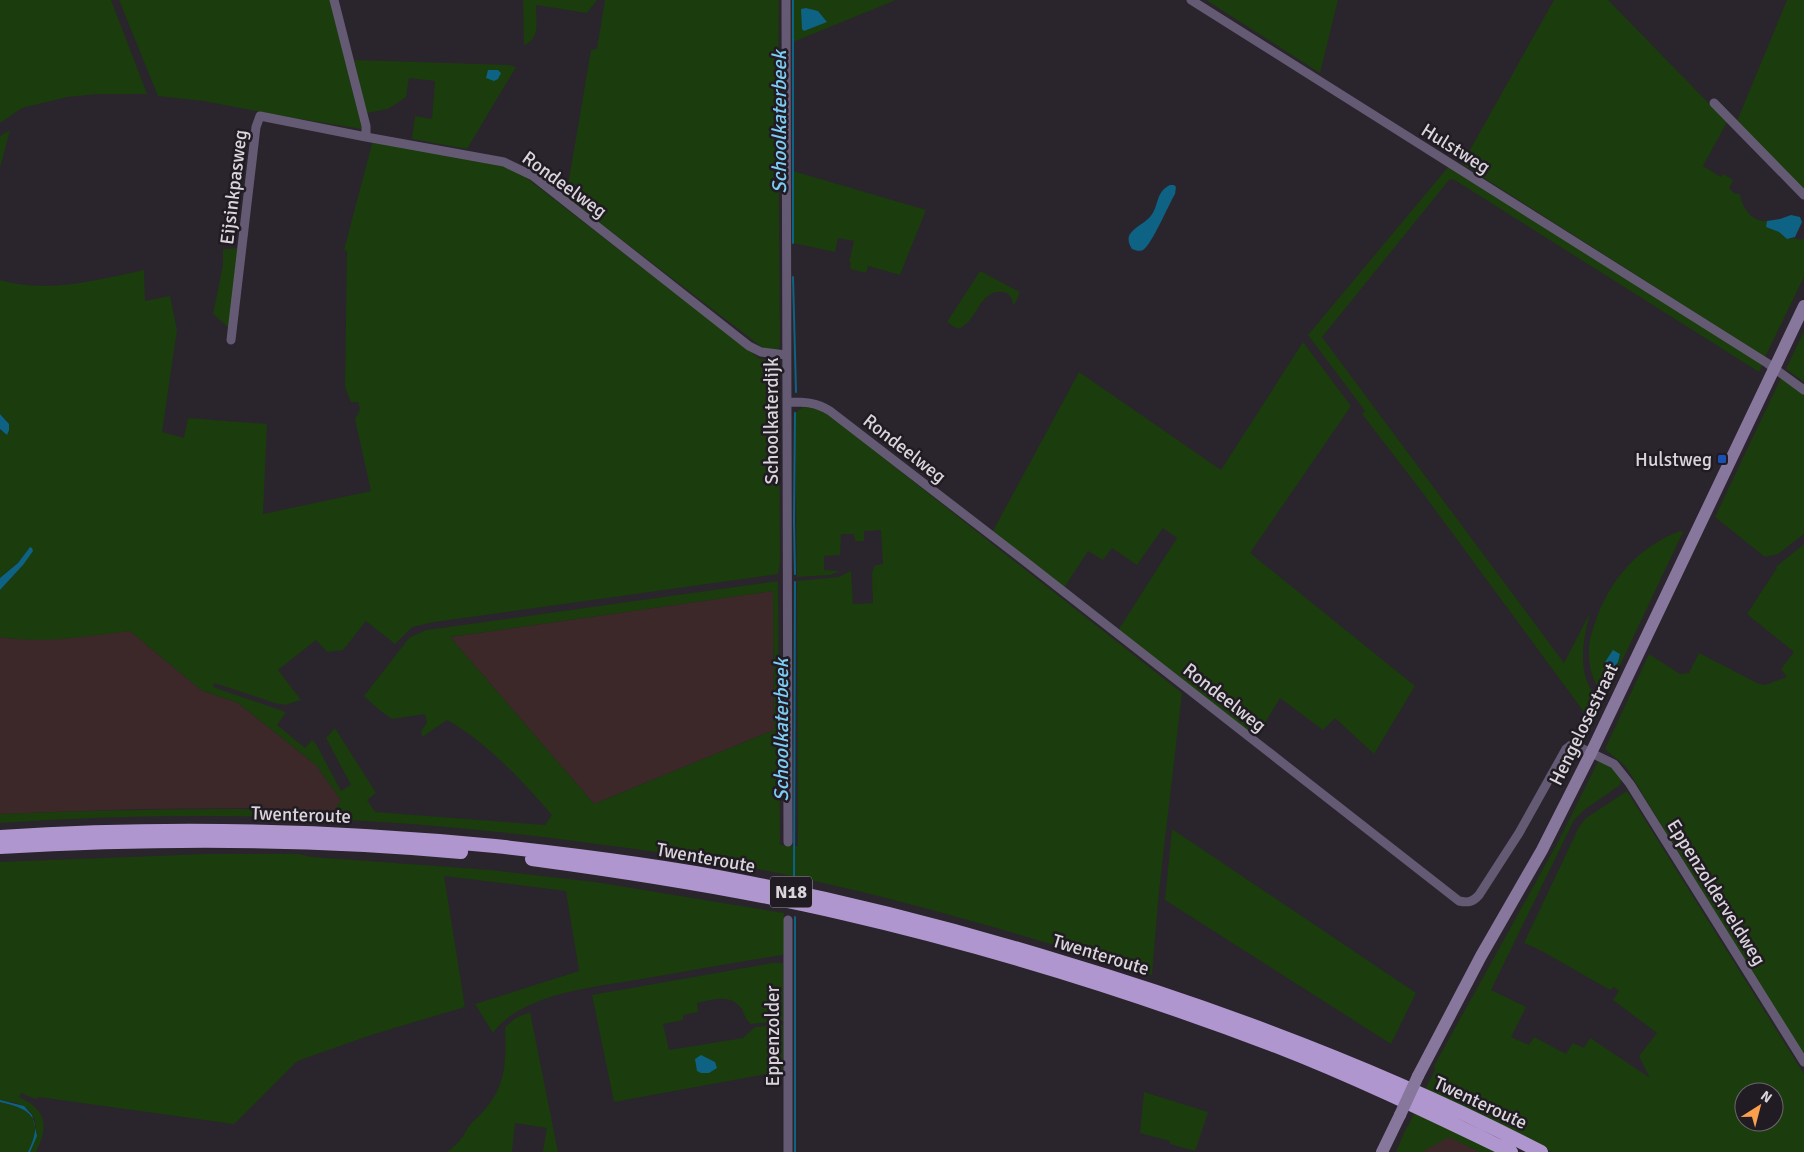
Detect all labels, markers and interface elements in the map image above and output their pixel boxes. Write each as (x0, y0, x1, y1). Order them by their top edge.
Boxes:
water label: Schoolkaterbeek (767, 49, 792, 193)
street label: Hulstweg (1416, 118, 1494, 179)
street label: Eijsinkpasweg (215, 128, 253, 246)
street label: Rondeelweg (517, 146, 611, 224)
street label: Schoolkaterdijk (760, 357, 784, 484)
street label: Rondeelweg (858, 409, 951, 489)
place label: Hulstweg (1635, 448, 1712, 472)
marker: Hulstweg (1716, 453, 1728, 465)
water label: Schoolkaterbeek (769, 657, 794, 801)
street label: Rondeelweg (1178, 658, 1271, 738)
street label: Hengelosestraat (1544, 659, 1624, 789)
street label: Twenteroute (250, 801, 351, 829)
street label: Eppenzolderveldweg (1661, 815, 1771, 970)
street label: Twenteroute (654, 837, 757, 879)
road number: N18 (770, 876, 812, 908)
street label: Twenteroute (1049, 929, 1152, 981)
street label: Eppenzolder (761, 986, 785, 1086)
street label: Twenteroute (1430, 1071, 1531, 1135)
north arrow (1734, 1082, 1784, 1132)
text: N (1757, 1087, 1775, 1107)

